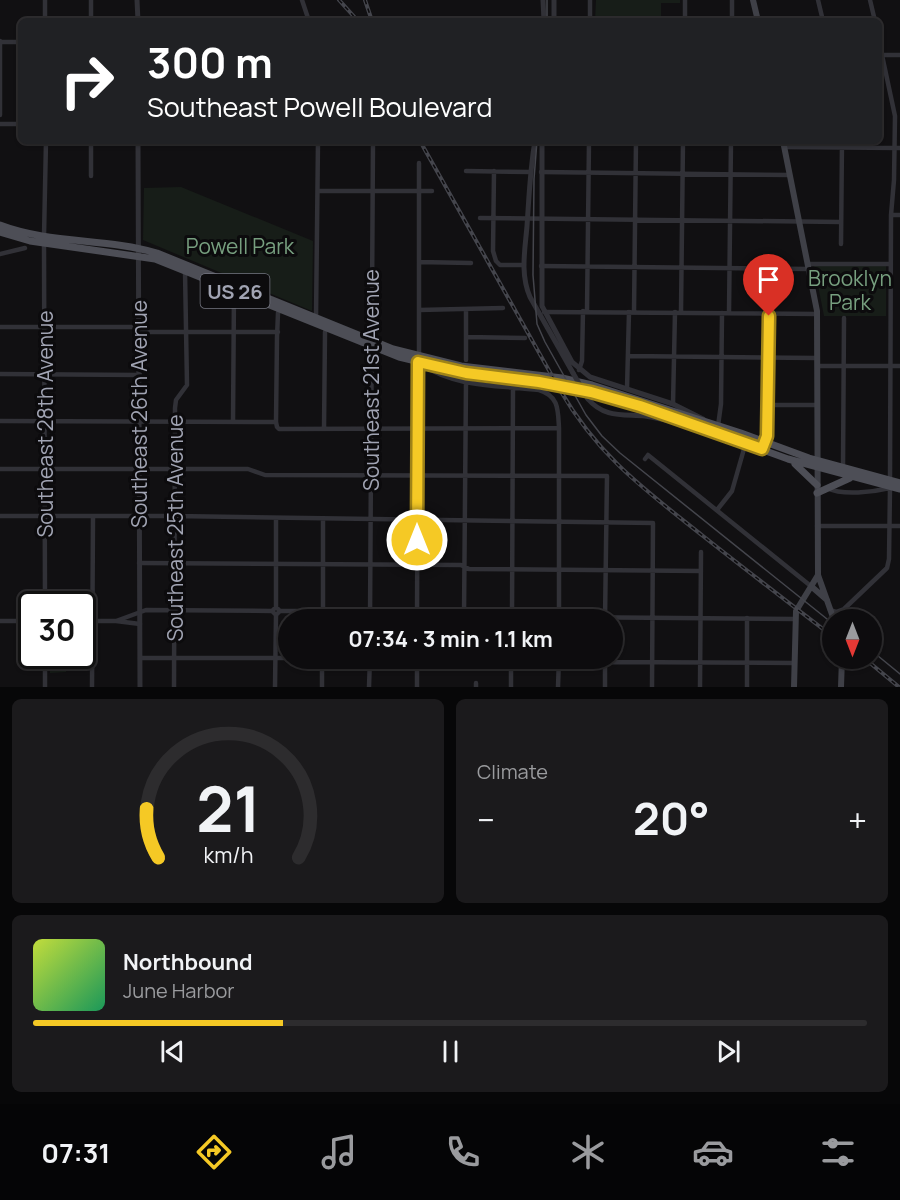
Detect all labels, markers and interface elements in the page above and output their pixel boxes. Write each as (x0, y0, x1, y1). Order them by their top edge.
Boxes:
text: 300 m (147, 33, 273, 91)
icon: right (48, 42, 126, 120)
text: Southeast Powell Boulevard (147, 88, 493, 125)
park label: Powell Park (186, 232, 295, 260)
pin (743, 254, 794, 316)
icon: arrive (752, 263, 785, 296)
park label: Brooklyn Park (808, 264, 892, 316)
street label: Southeast 21st Avenue (357, 269, 385, 491)
road number: US 26 (200, 274, 270, 308)
street label: Southeast 26th Avenue (125, 300, 153, 528)
street label: Southeast 28th Avenue (31, 310, 59, 538)
street label: Southeast 25th Avenue (161, 414, 189, 642)
position arrow (385, 508, 449, 572)
speed limit sign: 30 (18, 591, 96, 669)
north arrow (822, 609, 882, 669)
map controls (822, 609, 882, 669)
text: 07:34 · 3 min · 1.1 km (348, 624, 553, 654)
text: Climate (477, 758, 548, 785)
text: 21 (196, 765, 260, 851)
text: 20° (633, 787, 710, 849)
text: − (477, 797, 495, 842)
text: + (848, 797, 867, 842)
text: km/h (203, 840, 253, 869)
text: Northbound (123, 947, 253, 977)
text: June Harbor (123, 977, 235, 1004)
icon: previous (156, 1035, 189, 1068)
icon: pause (434, 1035, 467, 1068)
icon: next (712, 1035, 745, 1068)
icon: directions (193, 1131, 235, 1173)
icon: music (318, 1131, 360, 1173)
icon: phone (442, 1131, 484, 1173)
icon: climate (567, 1131, 609, 1173)
icon: car (692, 1131, 734, 1173)
icon: filters (817, 1131, 859, 1173)
text: 07:31 (41, 1134, 110, 1171)

